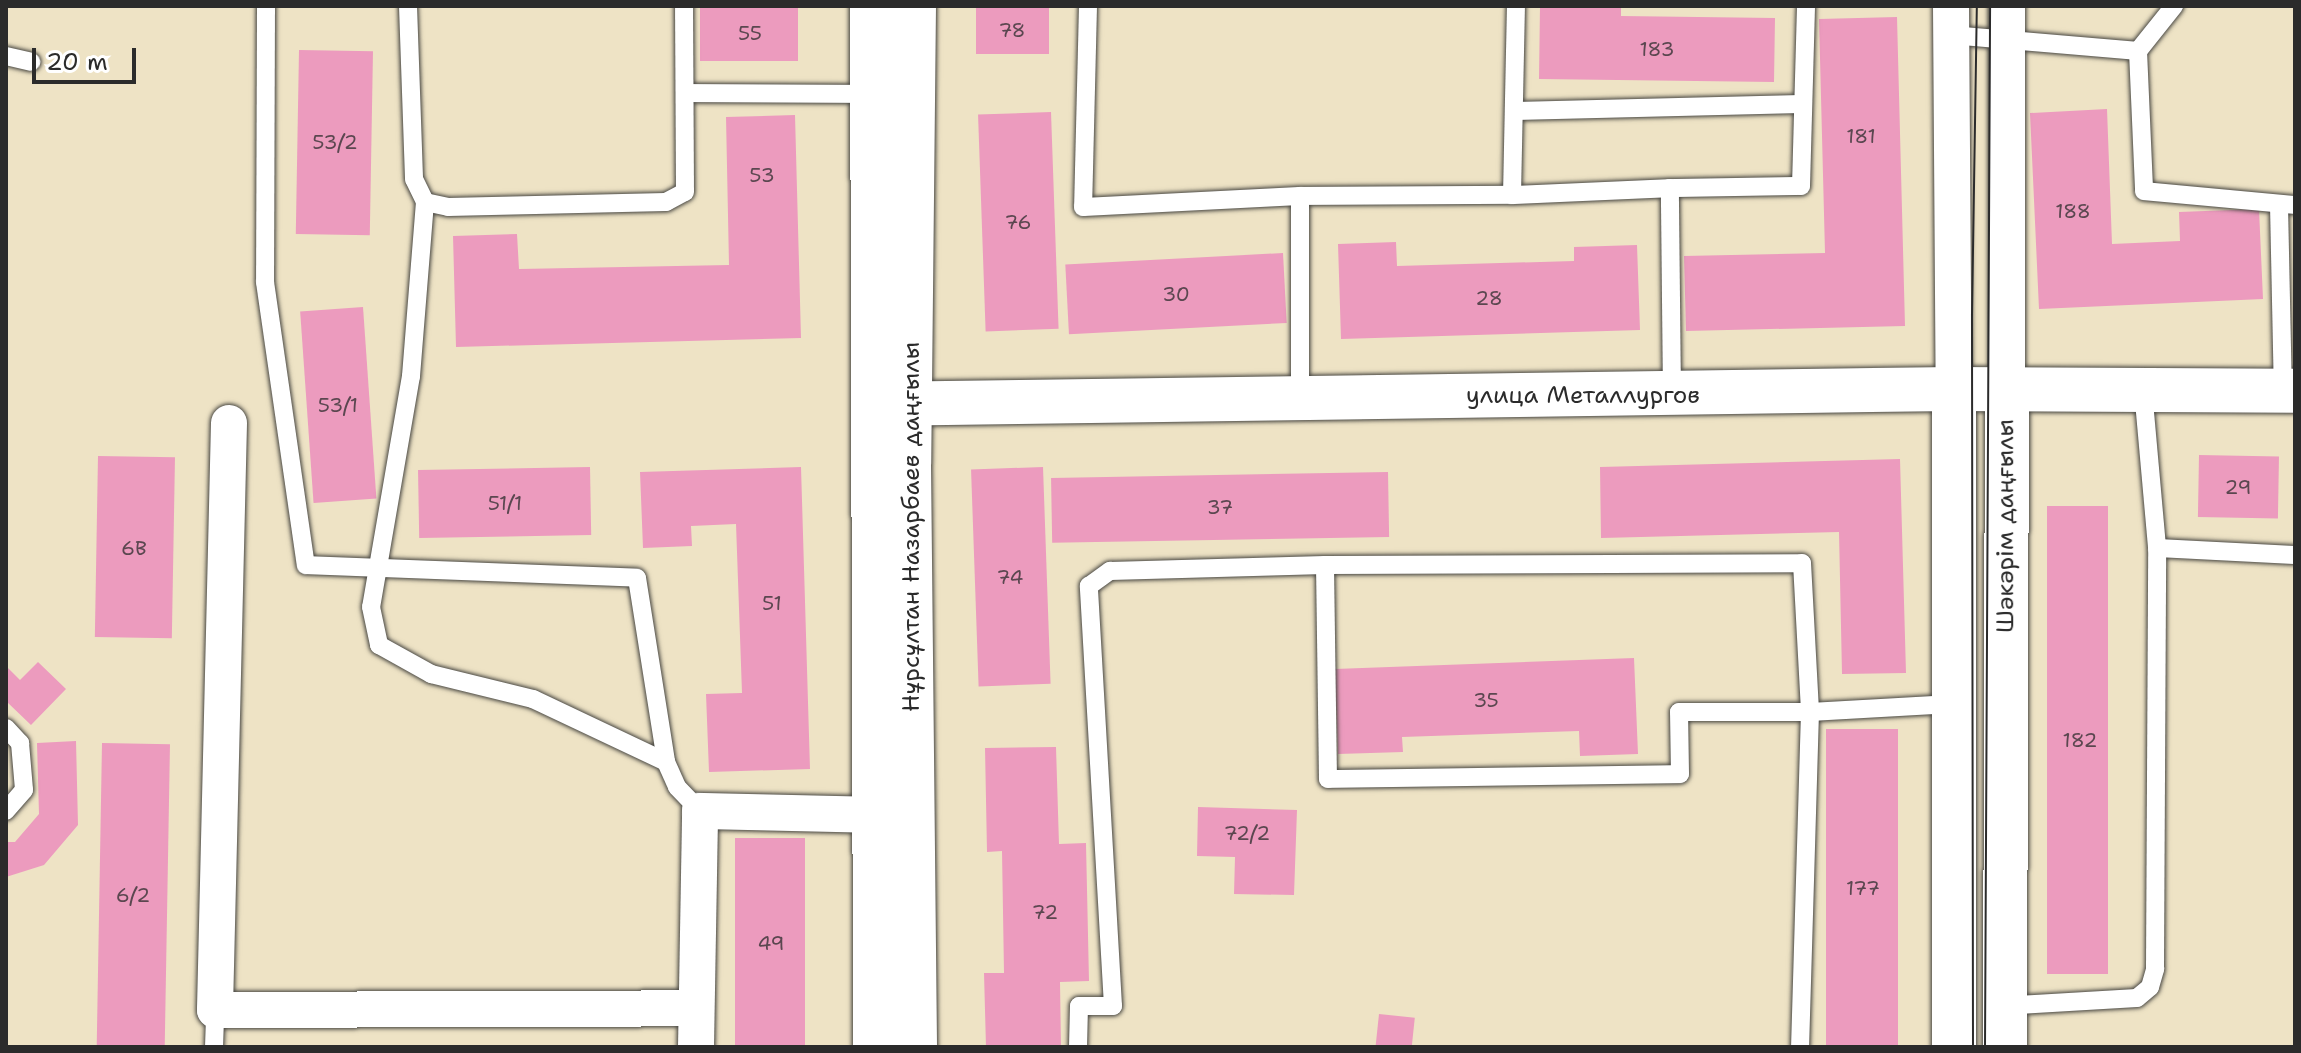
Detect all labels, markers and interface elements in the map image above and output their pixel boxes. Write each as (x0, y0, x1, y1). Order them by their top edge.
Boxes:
house number: 78 (998, 18, 1026, 42)
house number: 55 (738, 21, 762, 45)
scale bar (36, 32, 140, 82)
house number: 183 (1640, 37, 1674, 61)
text: 20 m (46, 46, 108, 78)
house number: 181 (1846, 124, 1876, 148)
house number: 53/2 (312, 130, 358, 154)
house number: 53 (749, 163, 775, 187)
house number: 188 (2055, 199, 2091, 223)
house number: 76 (1004, 210, 1032, 234)
house number: 30 (1162, 282, 1190, 306)
house number: 28 (1475, 286, 1503, 310)
street label: Нұрсұлтан Назарбаев даңғылы (898, 342, 926, 712)
street label: улица Металлургов (1466, 382, 1700, 410)
house number: 53/1 (318, 393, 358, 417)
street label: Шәкәрім даңғылы (1992, 419, 2020, 633)
house number: 29 (2225, 475, 2251, 499)
house number: 51/1 (488, 491, 522, 515)
house number: 37 (1207, 495, 1233, 519)
house number: 6В (121, 536, 147, 560)
house number: 74 (996, 565, 1024, 589)
house number: 51 (762, 591, 782, 615)
house number: 35 (1473, 688, 1499, 712)
house number: 182 (2063, 728, 2097, 752)
house number: 72/2 (1224, 821, 1270, 845)
house number: 177 (1846, 876, 1880, 900)
house number: 6/2 (116, 883, 150, 907)
house number: 72 (1032, 900, 1058, 924)
house number: 49 (757, 931, 785, 955)

